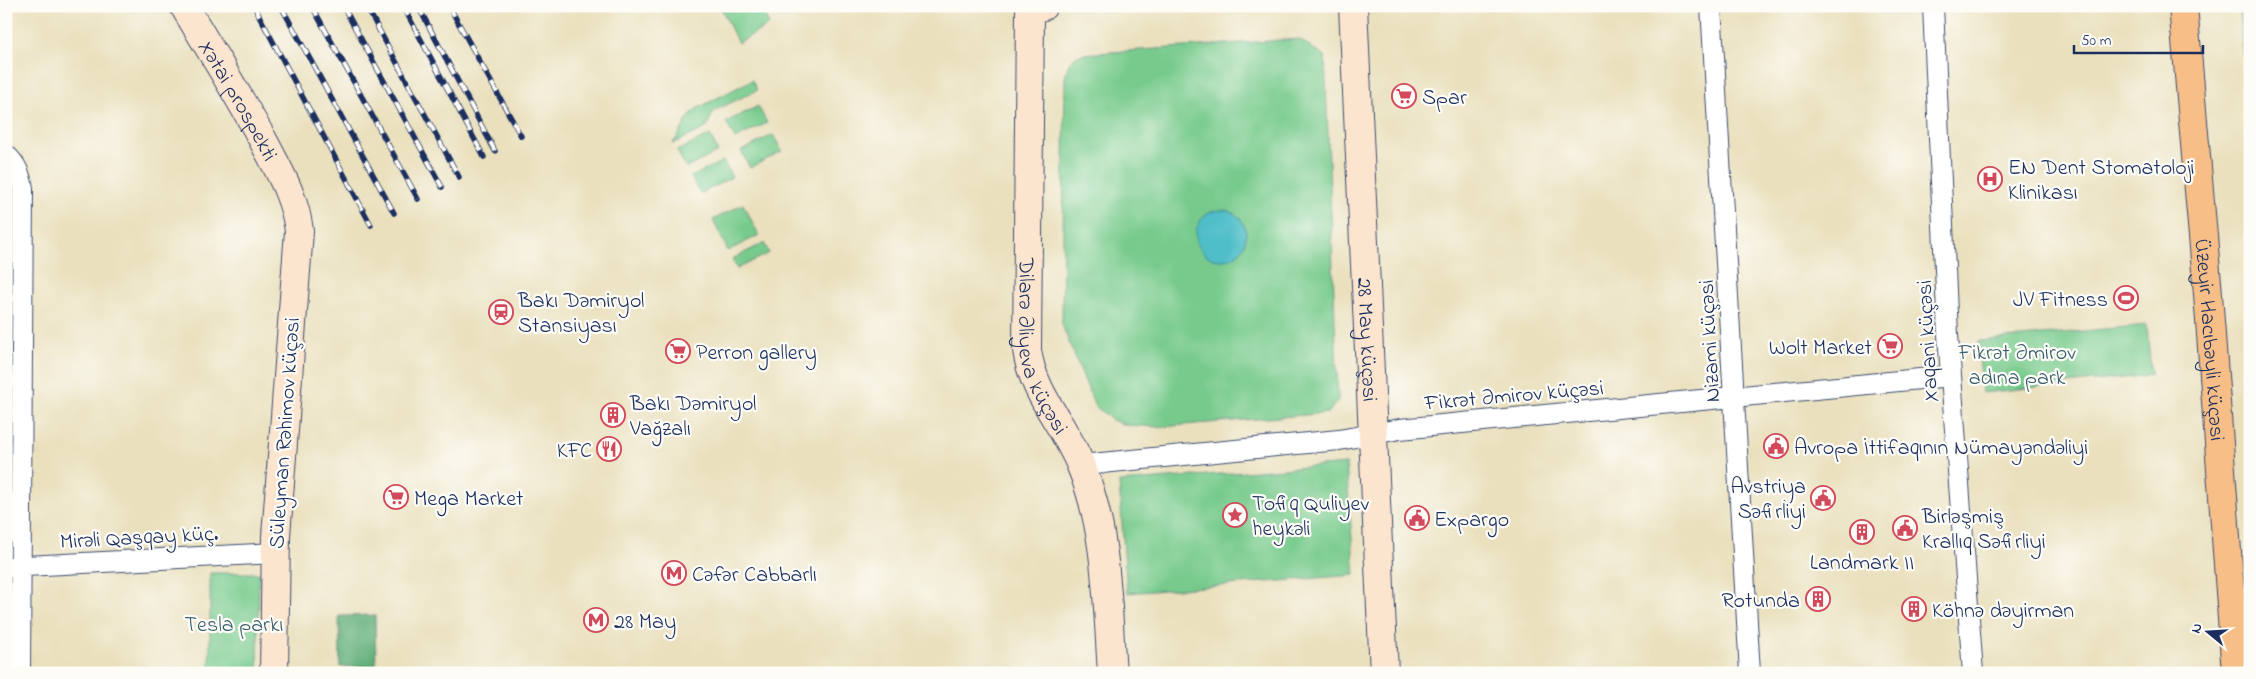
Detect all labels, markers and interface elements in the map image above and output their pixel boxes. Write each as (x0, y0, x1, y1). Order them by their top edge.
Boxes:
scale bar (2074, 22, 2202, 54)
text: 50 m (2081, 30, 2112, 52)
street label: Xətai prospekti (189, 35, 284, 168)
supermarket icon: Spar (1391, 83, 1417, 109)
place label: Spar (1422, 83, 1467, 115)
place label: EN Dent Stomatoloji Klinikası (2008, 153, 2195, 210)
hospital icon: EN Dent Stomatoloji Klinikası (1977, 166, 2003, 192)
street label: Üzeyir Hacıbəyli küçəsi (2184, 238, 2232, 442)
street label: Dilarə Əliyeva küçəsi (1007, 257, 1075, 441)
street label: 28 May küçəsi (1347, 277, 1384, 403)
street label: Nizami küçəsi (1692, 279, 1730, 403)
street label: Xaqani küçəsi (1910, 279, 1948, 403)
place label: JV Fitness (2013, 285, 2108, 317)
sports icon: JV Fitness (2113, 285, 2139, 311)
place label: Bakı Dəmiryol Stansiyası (517, 286, 645, 344)
station icon: Bakı Dəmiryol Stansiyası (488, 299, 514, 325)
street label: Süleyman Rəhimov küçəsi (262, 316, 311, 550)
place label: Wolt Market (1769, 333, 1873, 365)
supermarket icon: Wolt Market (1877, 333, 1903, 359)
supermarket icon: Perron gallery (665, 338, 691, 364)
place label: Perron gallery (696, 338, 817, 371)
park label: Fikrət Əmirov adına park (1957, 338, 2076, 395)
street label: Fikrət Əmirov küçəsi (1422, 373, 1605, 421)
place label: Bakı Dəmiryol Vağzalı (629, 389, 757, 447)
building icon: Bakı Dəmiryol Vağzalı (600, 402, 626, 428)
public building icon: Avropa İttifaqının Nümayəndəliyi (1763, 433, 1789, 459)
place label: Avropa İttifaqının Nümayəndəliyi (1794, 433, 2088, 466)
place label: KFC (557, 436, 592, 468)
restaurant icon: KFC (596, 436, 622, 462)
place label: Avstriya Səfirliyi (1730, 472, 1806, 530)
supermarket icon: Mega Market (383, 484, 409, 510)
place label: Mega Market (414, 484, 524, 517)
public building icon: Avstriya Səfirliyi (1810, 485, 1836, 511)
place label: Tofiq Quliyev heykəli (1252, 489, 1369, 547)
place icon: Tofiq Quliyev heykəli (1222, 502, 1248, 528)
place label: Birləşmiş Krallıq Səfirliyi (1921, 502, 2046, 560)
public building icon: Expargo (1404, 505, 1430, 531)
place label: Expargo (1434, 505, 1509, 538)
public building icon: Birləşmiş Krallıq Səfirliyi (1892, 515, 1918, 541)
street label: Mirəli Qaşqay küç. (59, 519, 219, 560)
building icon: Landmark II (1849, 519, 1875, 545)
place label: Landmark II (1810, 548, 1914, 580)
metro station icon: Cəfər Cabbarlı (661, 560, 687, 586)
place label: Cəfər Cabbarlı (692, 560, 817, 592)
place label: Rotunda (1721, 586, 1800, 618)
building icon: Rotunda (1805, 586, 1831, 612)
building icon: Köhnə dəyirman (1901, 596, 1927, 622)
place label: Köhnə dəyirman (1932, 596, 2074, 629)
north arrow (2184, 606, 2234, 656)
metro station icon: 28 May (583, 607, 609, 633)
place label: 28 May (614, 607, 676, 640)
park label: Tesla parkı (184, 610, 284, 642)
text: N (2186, 621, 2209, 636)

